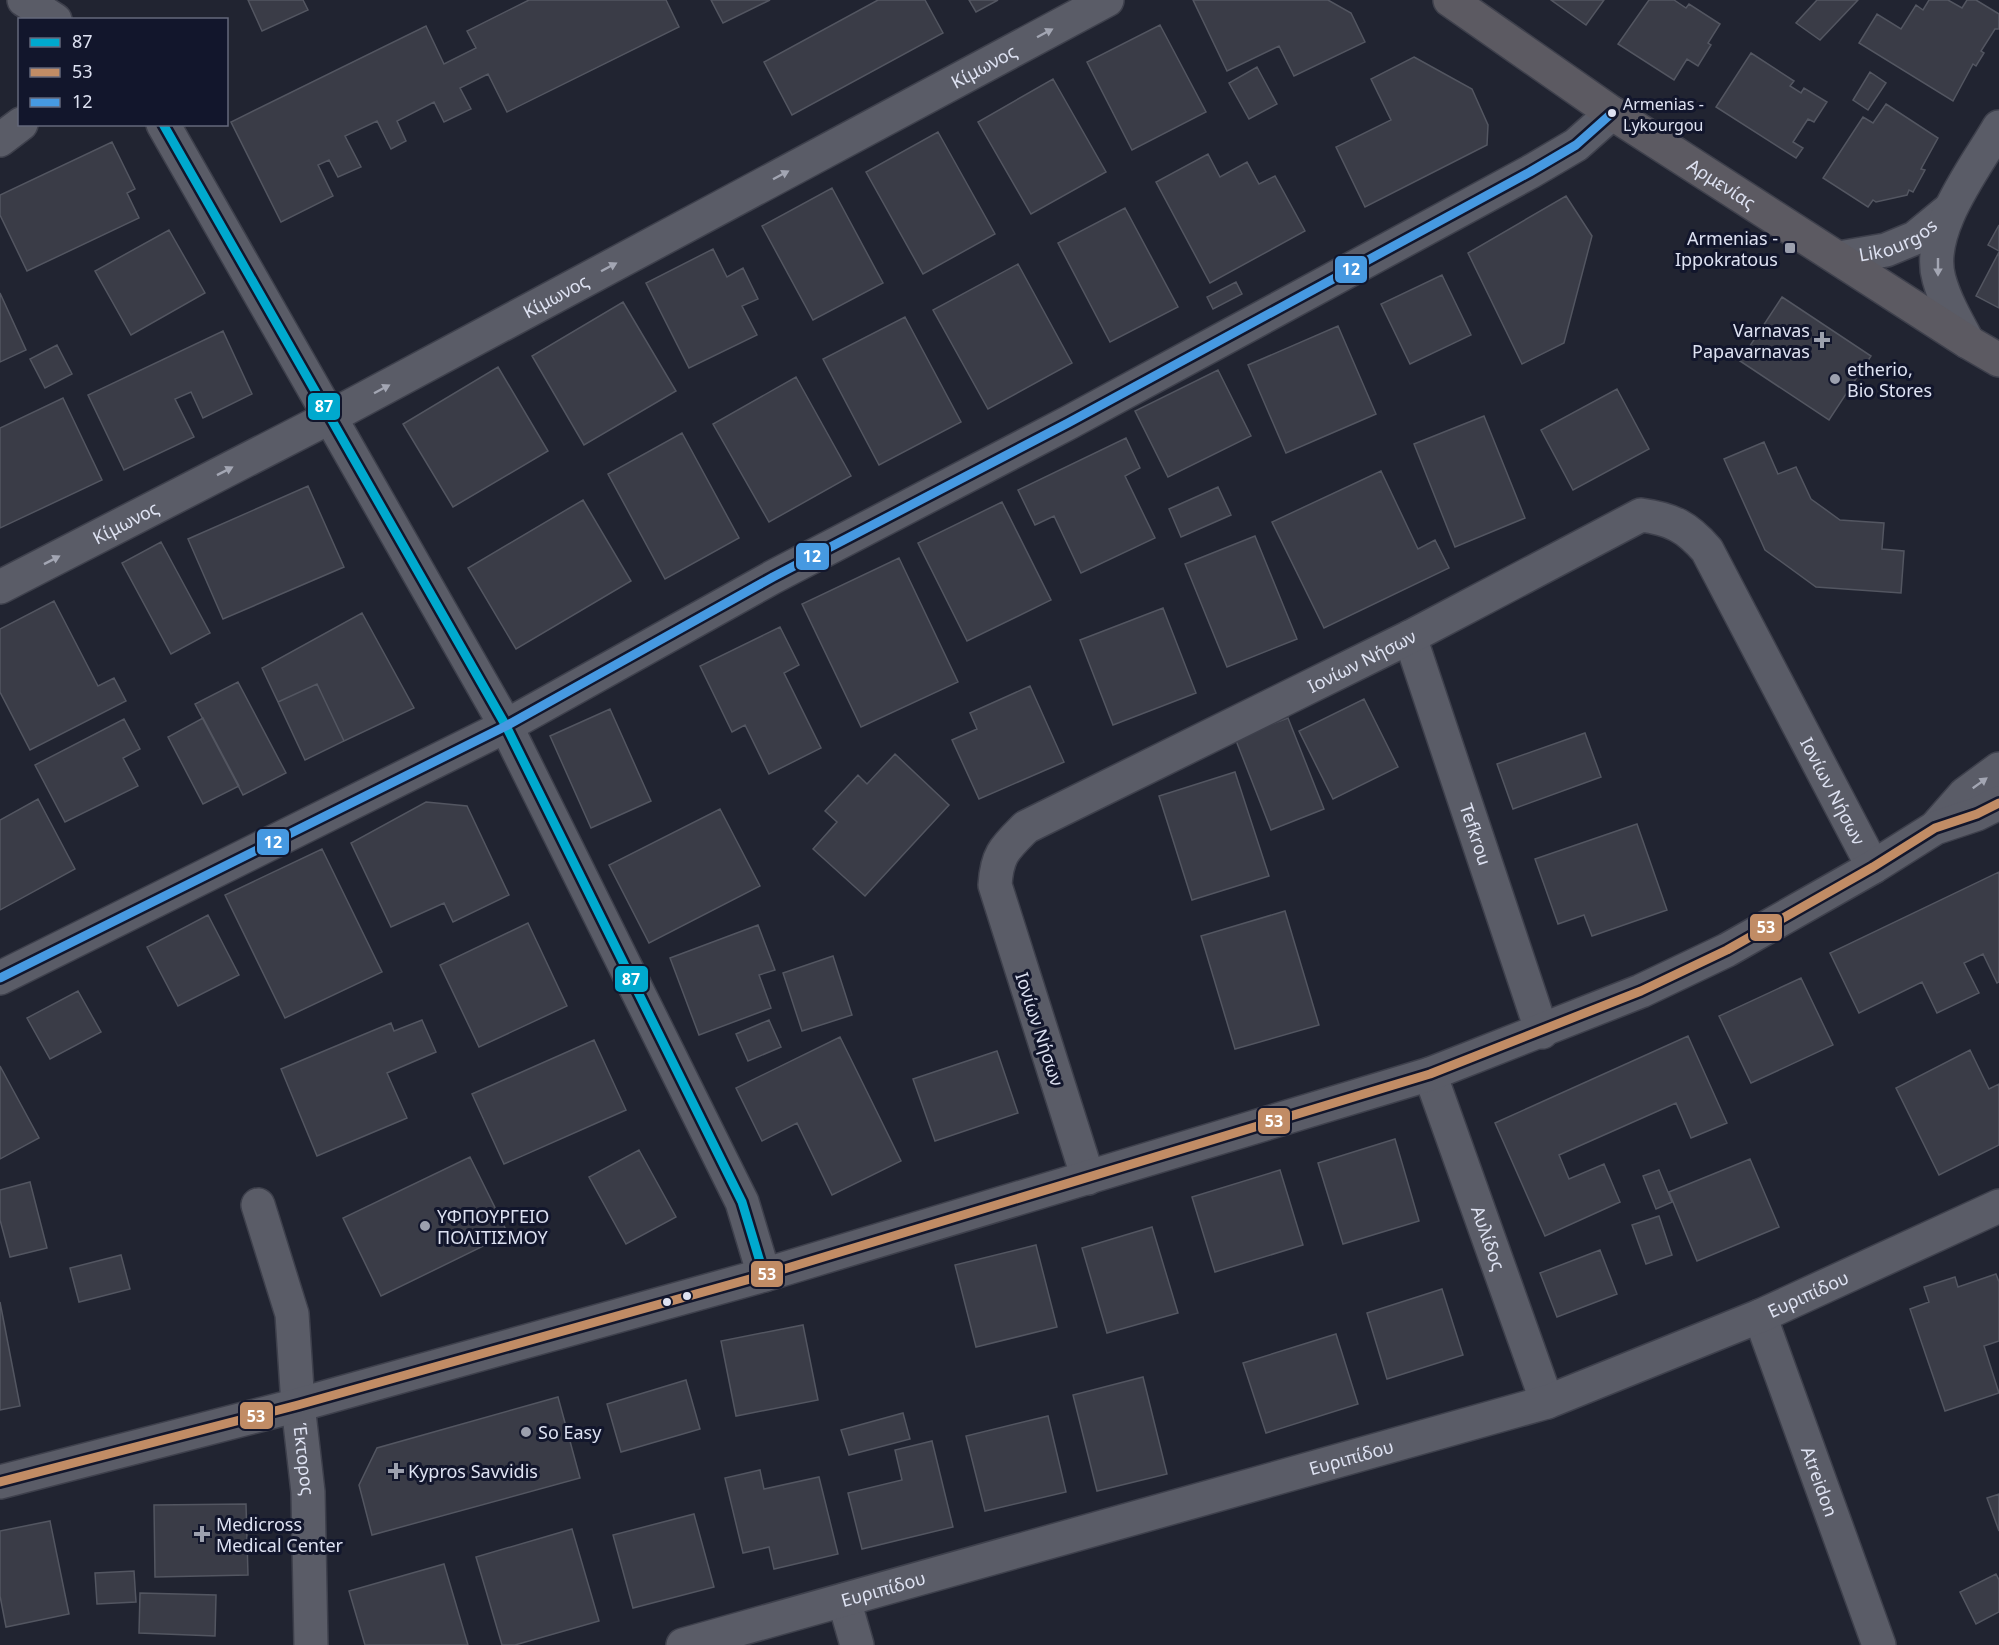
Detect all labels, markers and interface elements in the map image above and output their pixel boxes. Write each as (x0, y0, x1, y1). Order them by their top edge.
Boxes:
legend (18, 18, 228, 126)
one-way arrow (1037, 28, 1054, 38)
text: 87 (72, 29, 93, 53)
street label: Κίμωνος (947, 39, 1021, 94)
text: 53 (72, 59, 93, 83)
text: 12 (72, 89, 93, 113)
place label: Armenias - Lykourgou (1623, 93, 1704, 136)
marker: Armenias - Lykourgou (1606, 107, 1618, 119)
street label: Αρμενίας (1683, 153, 1761, 214)
one-way arrow (773, 170, 790, 180)
street label: Likourgos (1857, 213, 1942, 266)
place label: Armenias - Ippokratous (1675, 226, 1778, 271)
marker: Armenias - Ippokratous (1783, 241, 1797, 255)
line badge: 12 (1334, 255, 1368, 284)
text: 12 (1342, 258, 1360, 280)
one-way arrow (1933, 258, 1943, 277)
one-way arrow (601, 262, 618, 272)
street label: Κίμωνος (518, 269, 593, 323)
place label: Varnavas Papavarnavas (1692, 318, 1810, 363)
marker: Varnavas Papavarnavas (1815, 333, 1829, 347)
place label: etherio, Bio Stores (1847, 357, 1932, 402)
marker: etherio, Bio Stores (1828, 372, 1842, 386)
one-way arrow (374, 384, 391, 394)
line badge: 87 (307, 392, 341, 421)
text: 87 (315, 395, 333, 417)
one-way arrow (217, 466, 234, 475)
street label: Κίμωνος (88, 495, 163, 549)
line badge: 12 (795, 542, 830, 571)
text: 12 (803, 545, 821, 567)
one-way arrow (44, 555, 61, 565)
street label: Ιονίων Νήσων (1303, 624, 1420, 698)
street label: Ιονίων Νήσων (1795, 733, 1871, 849)
one-way arrow (1972, 777, 1988, 789)
street label: Tefkrou (1454, 800, 1497, 868)
line badge: 12 (256, 828, 290, 856)
text: 12 (264, 831, 282, 853)
line badge: 53 (1749, 913, 1783, 942)
text: 53 (1757, 916, 1775, 938)
line badge: 87 (614, 965, 649, 993)
text: 87 (622, 968, 640, 990)
street label: Ιονίων Νήσων (1010, 969, 1070, 1089)
line badge: 53 (1257, 1107, 1291, 1135)
text: 53 (1265, 1110, 1283, 1132)
street label: Αυλίδος (1466, 1202, 1511, 1274)
place label: ΥΦΠΟΥΡΓΕΙΟ ΠΟΛΙΤΙΣΜΟΥ (437, 1204, 549, 1249)
marker: ΥΦΠΟΥΡΓΕΙΟ ΠΟΛΙΤΙΣΜΟΥ (418, 1219, 432, 1233)
line badge: 53 (750, 1260, 784, 1288)
text: 53 (758, 1263, 776, 1285)
street label: Ευριπίδου (1763, 1265, 1852, 1323)
unlabelled marker (681, 1290, 693, 1302)
unlabelled marker (661, 1296, 673, 1308)
line badge: 53 (239, 1401, 274, 1430)
text: 53 (247, 1405, 265, 1427)
place label: So Easy (538, 1420, 602, 1444)
street label: Έκτορος (288, 1422, 320, 1497)
marker: So Easy (519, 1425, 533, 1439)
street label: Ευριπίδου (1306, 1434, 1396, 1480)
street label: Atreidon (1796, 1443, 1844, 1520)
place label: Kypros Savvidis (408, 1459, 538, 1483)
marker: Kypros Savvidis (389, 1464, 403, 1478)
place label: Medicross Medical Center (216, 1512, 344, 1557)
marker: Medicross Medical Center (193, 1525, 211, 1543)
street label: Ευριπίδου (838, 1565, 928, 1612)

